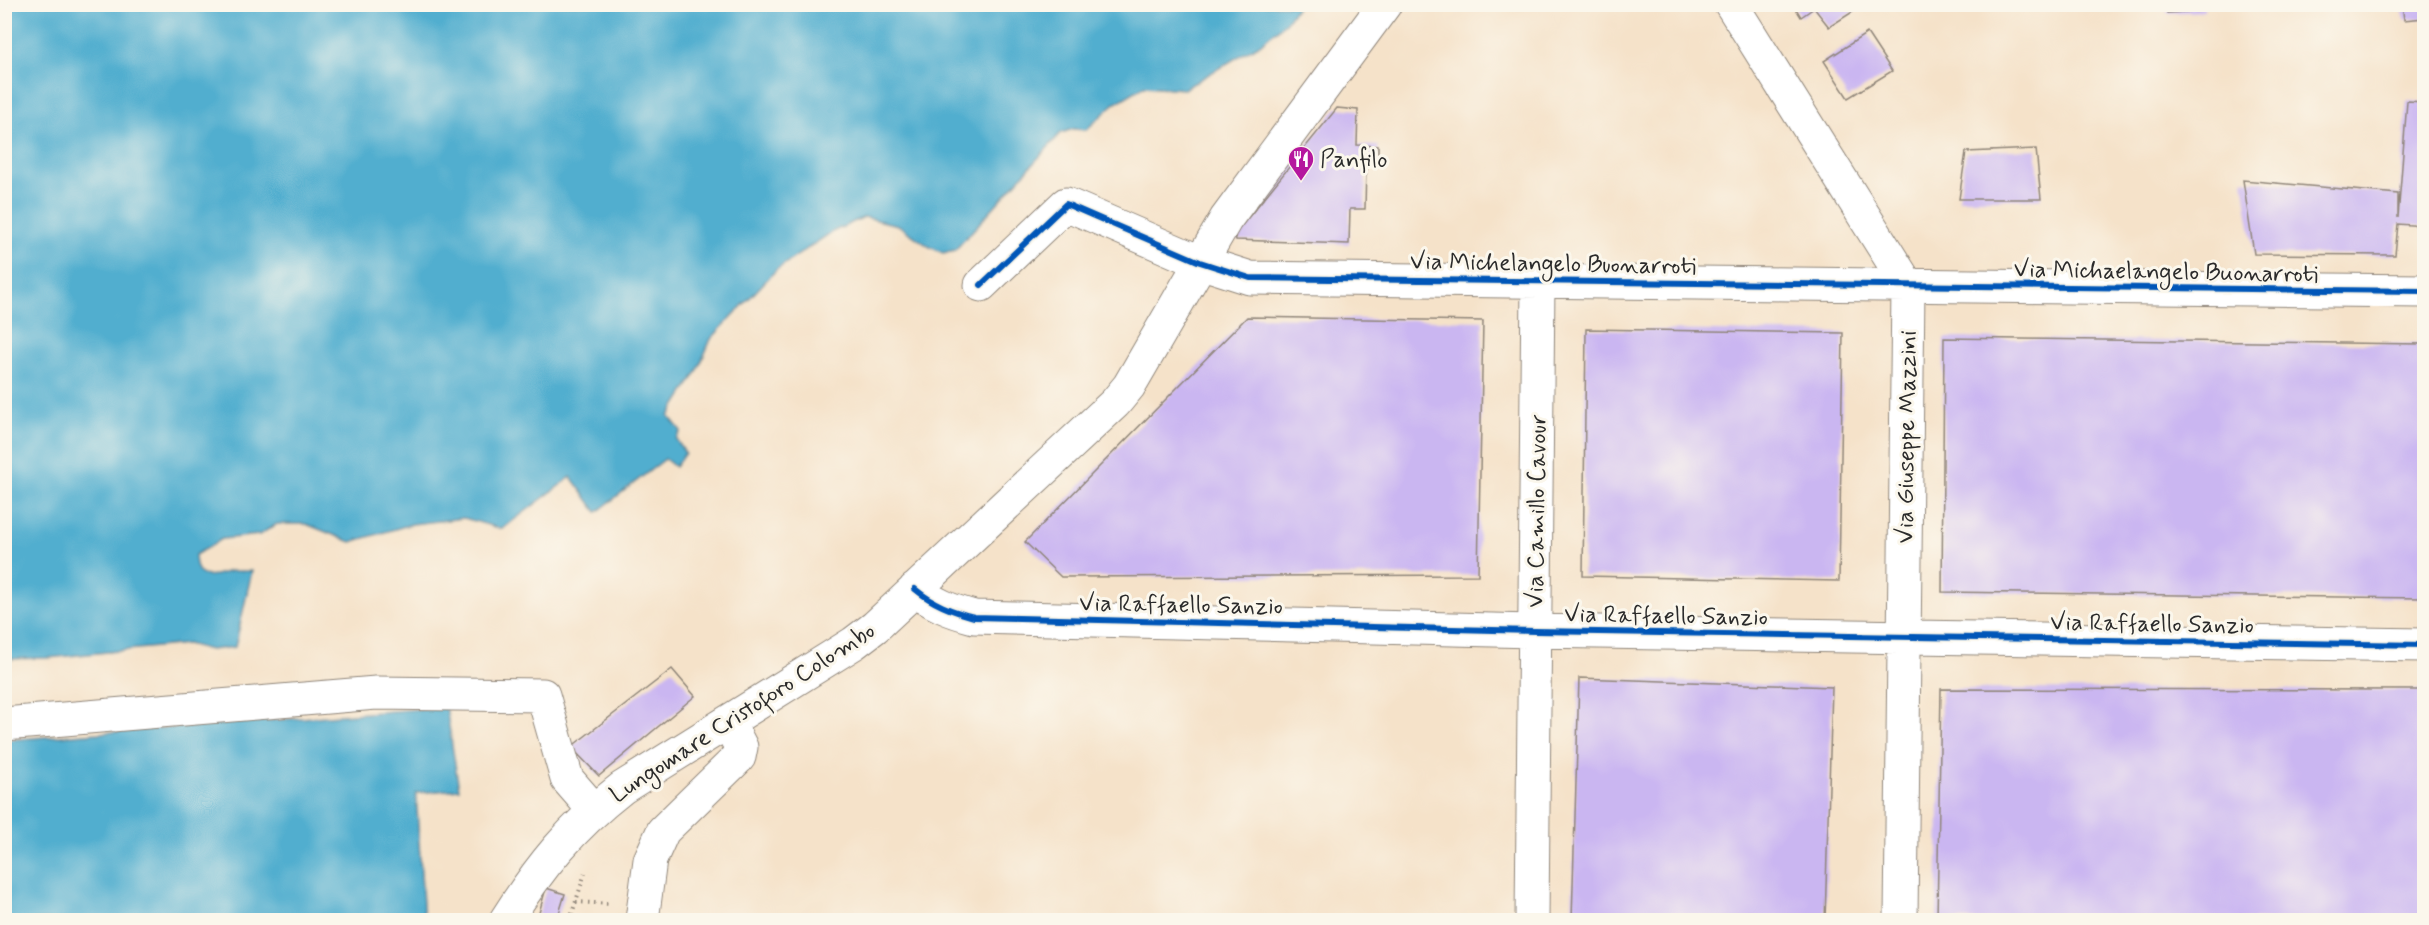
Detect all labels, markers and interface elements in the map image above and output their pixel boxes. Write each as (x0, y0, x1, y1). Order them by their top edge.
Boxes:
restaurant icon: Panfilo (1286, 144, 1316, 182)
place label: Panfilo (1320, 145, 1387, 176)
street label: Via Michelangelo Buonarroti (1410, 247, 1696, 284)
street label: Via Michaelangelo Buonarroti (2013, 254, 2319, 293)
street label: Via Giuseppe Mazzini (1890, 330, 1925, 544)
street label: Via Camillo Cavour (1520, 414, 1555, 608)
street label: Via Raffaello Sanzio (1079, 588, 1283, 623)
street label: Via Raffaello Sanzio (1564, 599, 1768, 634)
street label: Via Raffaello Sanzio (2050, 607, 2254, 642)
street label: Lungomare Cristoforo Colombo (604, 616, 883, 812)

